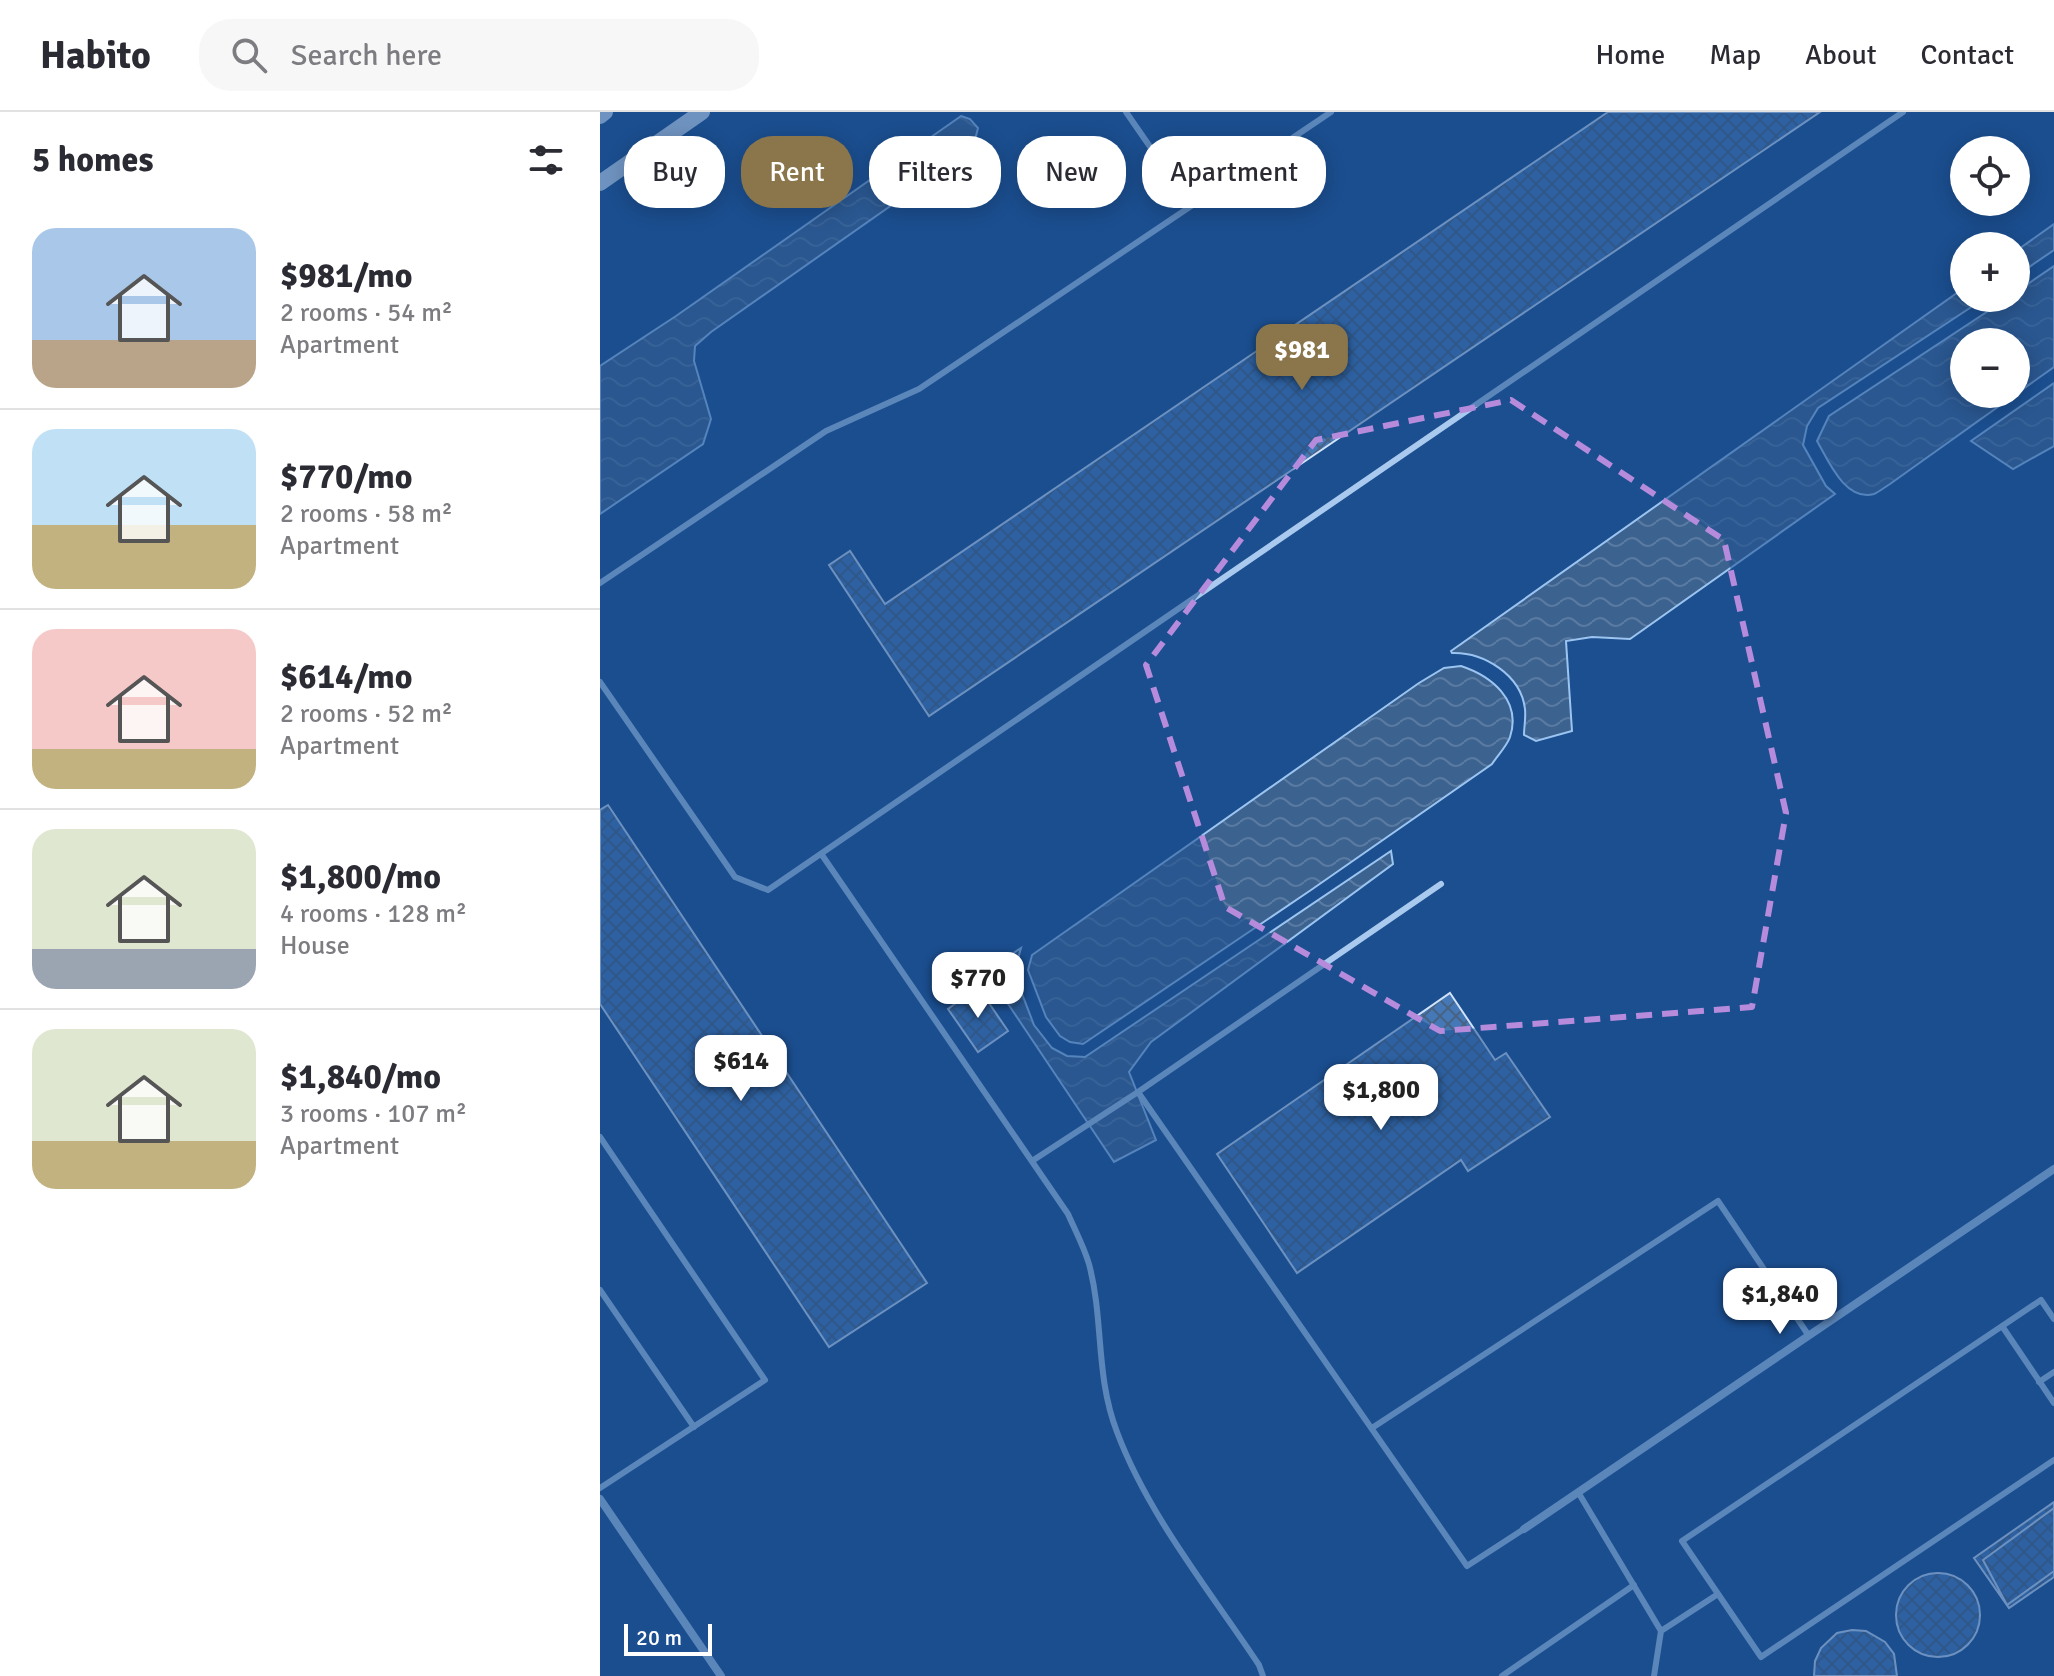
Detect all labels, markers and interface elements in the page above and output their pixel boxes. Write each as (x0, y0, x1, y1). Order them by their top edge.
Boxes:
search box (199, 19, 759, 91)
text: Habito (40, 32, 151, 79)
icon: search (227, 33, 271, 77)
text: Search here (291, 37, 442, 74)
text: Home (1596, 38, 1665, 72)
text: Map (1709, 38, 1761, 72)
text: About (1805, 38, 1877, 72)
text: Contact (1921, 38, 2014, 72)
chip: Buy (624, 136, 725, 208)
chip: Rent (741, 136, 853, 208)
chip: Filters (869, 136, 1001, 208)
chip: New (1017, 136, 1126, 208)
chip: Apartment (1142, 136, 1326, 208)
map controls (1950, 136, 2030, 408)
button: locate (1950, 136, 2030, 216)
icon: filters (524, 138, 568, 182)
text: 5 homes (32, 139, 153, 181)
button: + (1950, 232, 2030, 312)
text: $981/mo (280, 255, 413, 297)
icon: home (96, 260, 192, 356)
text: 2 rooms · 54 m² (280, 297, 453, 329)
pin: $981 (1255, 324, 1349, 392)
button: − (1950, 328, 2030, 408)
text: Apartment (280, 329, 399, 361)
text: $981 (1274, 334, 1330, 366)
text: $770/mo (280, 456, 413, 498)
icon: home (96, 461, 192, 557)
text: 2 rooms · 58 m² (280, 498, 453, 530)
text: Apartment (280, 530, 399, 562)
text: $614/mo (280, 656, 413, 698)
icon: home (96, 661, 192, 757)
text: 2 rooms · 52 m² (280, 698, 453, 730)
text: Apartment (280, 730, 399, 762)
text: $1,800/mo (280, 856, 441, 898)
icon: home (96, 861, 192, 957)
text: 4 rooms · 128 m² (280, 898, 467, 930)
text: House (280, 930, 350, 962)
pin: $770 (931, 952, 1025, 1020)
text: $770 (950, 962, 1006, 994)
pin: $614 (694, 1035, 788, 1103)
text: $614 (713, 1045, 769, 1077)
text: $1,840/mo (280, 1056, 441, 1098)
icon: home (96, 1061, 192, 1157)
pin: $1,800 (1316, 1064, 1446, 1132)
text: $1,800 (1342, 1074, 1420, 1106)
text: 3 rooms · 107 m² (280, 1098, 467, 1130)
text: Apartment (280, 1130, 399, 1162)
pin: $1,840 (1715, 1268, 1845, 1336)
text: $1,840 (1741, 1278, 1819, 1310)
scale bar (624, 1620, 712, 1656)
text: 20 m (636, 1624, 682, 1651)

